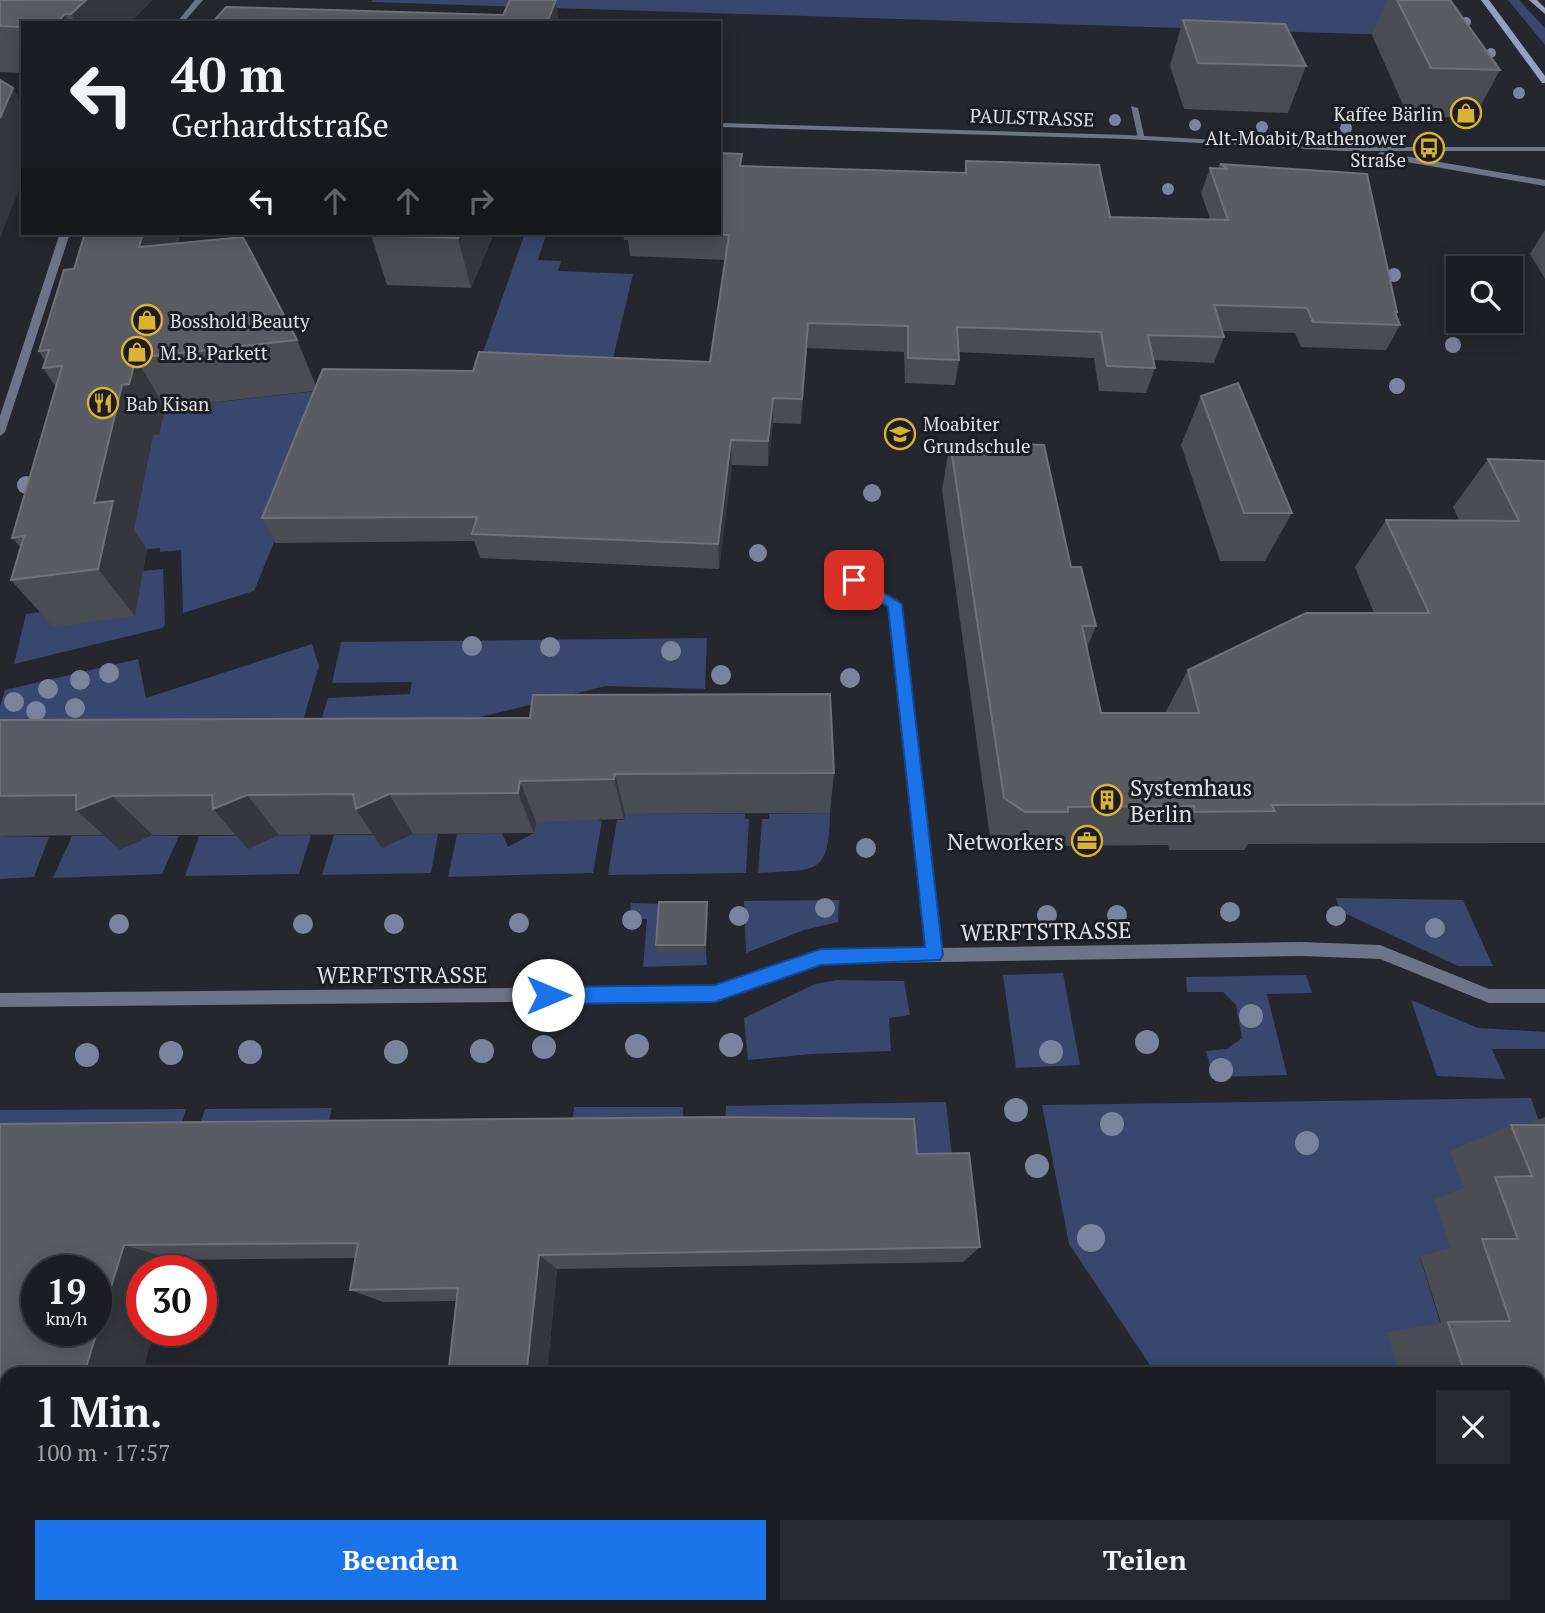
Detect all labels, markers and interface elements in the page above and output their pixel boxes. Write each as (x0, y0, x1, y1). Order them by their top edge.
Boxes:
text: 40 m (171, 41, 285, 106)
icon: left (56, 49, 147, 140)
shop icon: Kaffee Bärlin (1449, 96, 1483, 130)
place label: Kaffee Bärlin (1333, 101, 1443, 126)
street label: PAULSTRASSE (969, 102, 1095, 132)
text: Gerhardtstraße (171, 104, 389, 146)
place label: Alt-Moabit/Rathenower Straße (1205, 125, 1407, 172)
bus stop icon: Alt-Moabit/Rathenower Straße (1412, 131, 1446, 165)
icon: left (243, 182, 281, 220)
icon: ahead (316, 182, 354, 220)
icon: ahead (389, 182, 427, 220)
icon: right (462, 182, 500, 220)
map controls (1446, 256, 1523, 333)
button: search (1446, 256, 1523, 333)
shop icon: Bosshold Beauty (130, 303, 164, 337)
place label: Bosshold Beauty (170, 308, 310, 333)
shop icon: M. B. Parkett (120, 335, 154, 369)
place label: M. B. Parkett (160, 340, 268, 365)
restaurant icon: Bab Kisan (86, 386, 120, 420)
place label: Bab Kisan (126, 391, 209, 416)
place label: Moabiter Grundschule (923, 411, 1031, 458)
school or university icon: Moabiter Grundschule (883, 417, 917, 451)
pin (824, 550, 884, 610)
icon: arrive (835, 561, 873, 599)
place label: Systemhaus Berlin (1130, 772, 1252, 829)
building icon: Systemhaus Berlin (1090, 783, 1124, 817)
office icon: Networkers (1070, 824, 1104, 858)
place label: Networkers (947, 826, 1064, 857)
street label: WERFTSTRASSE (960, 914, 1132, 948)
position arrow (511, 958, 585, 1032)
street label: WERFTSTRASSE (316, 959, 488, 990)
speed limit sign: 30 (126, 1255, 217, 1346)
text: 19 (47, 1268, 86, 1314)
text: km/h (46, 1306, 87, 1330)
text: 1 Min. (35, 1383, 163, 1439)
button: close (1436, 1390, 1510, 1464)
text: 100 m · 17:57 (35, 1437, 170, 1468)
button: Beenden (35, 1520, 766, 1600)
button: Teilen (780, 1520, 1510, 1600)

